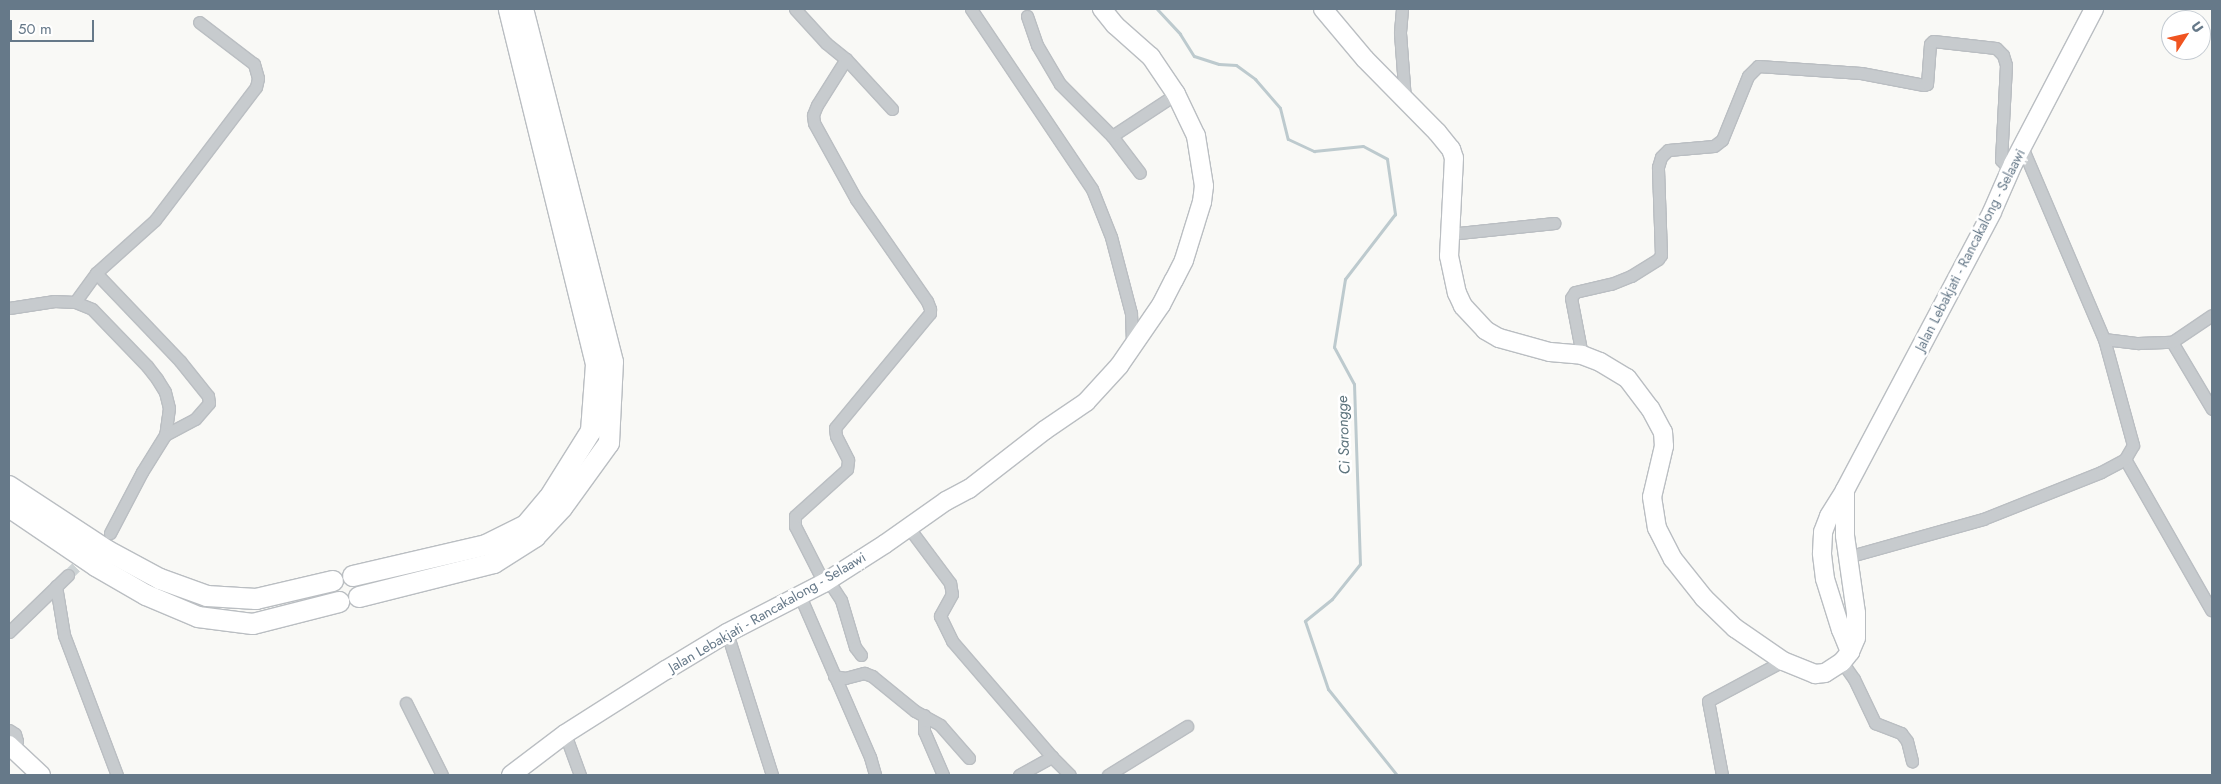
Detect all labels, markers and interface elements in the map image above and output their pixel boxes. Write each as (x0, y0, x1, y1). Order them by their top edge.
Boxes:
scale bar (12, 10, 96, 42)
north arrow (2161, 10, 2211, 60)
text: U (2186, 17, 2208, 37)
text: 50 m (18, 18, 52, 40)
street label: Jalan Lebakjati - Rancakalong - Selaawi (1911, 146, 2029, 354)
water label: Ci Sarongge (1334, 395, 1354, 475)
street label: Jalan Lebakjati - Rancakalong - Selaawi (665, 548, 869, 676)

